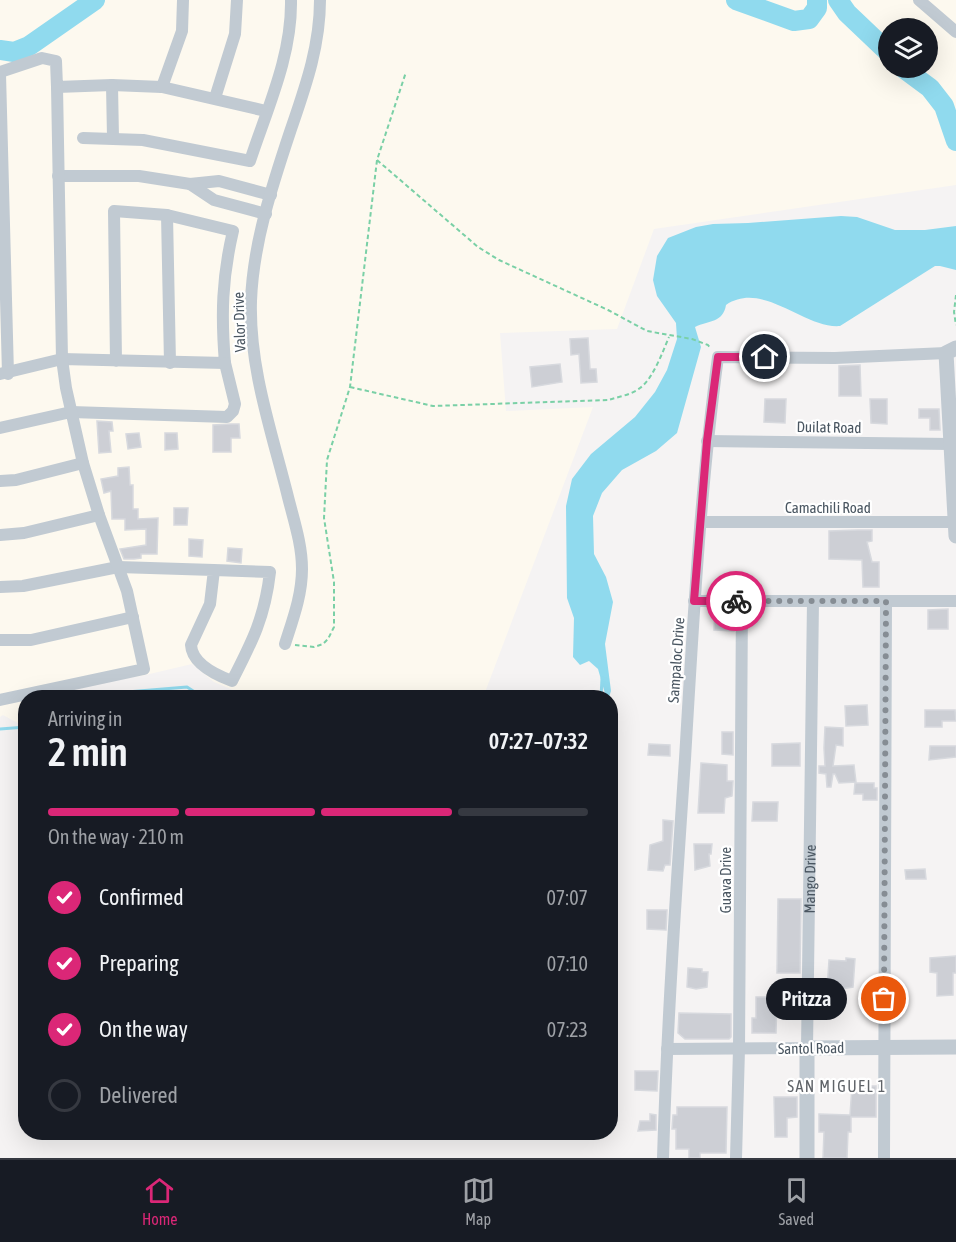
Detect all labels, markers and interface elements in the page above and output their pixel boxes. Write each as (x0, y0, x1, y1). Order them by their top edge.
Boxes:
map controls (878, 18, 938, 78)
button: layers (878, 18, 938, 78)
street label: Valor Drive (229, 291, 249, 352)
pin (739, 331, 790, 382)
icon: home (748, 340, 781, 373)
street label: Duilat Road (796, 418, 862, 436)
street label: Camachili Road (785, 499, 871, 516)
courier (706, 571, 766, 631)
icon: bike (720, 585, 753, 618)
street label: Sampaloc Drive (665, 616, 687, 703)
text: Arriving in (48, 707, 122, 730)
text: 07:27–07:32 (489, 728, 588, 754)
text: 2 min (48, 730, 128, 774)
text: On the way · 210 m (48, 825, 184, 848)
street label: Mango Drive (800, 844, 818, 914)
street label: Guava Drive (717, 847, 734, 913)
icon: check (48, 881, 81, 914)
text: Confirmed (99, 884, 184, 910)
text: 07:07 (546, 886, 588, 909)
icon: check (48, 947, 81, 980)
text: Preparing (99, 950, 179, 976)
text: 07:10 (547, 952, 588, 975)
pin (858, 973, 909, 1024)
callout: Pritzza (767, 978, 848, 1020)
icon: bag (867, 982, 900, 1015)
text: Pritzza (782, 987, 831, 1010)
icon: check (48, 1013, 81, 1046)
text: On the way (99, 1016, 188, 1042)
text: 07:23 (547, 1018, 588, 1041)
street label: Santol Road (778, 1039, 844, 1057)
district label: SAN MIGUEL 1 (787, 1077, 887, 1095)
text: Delivered (99, 1082, 178, 1108)
tab: Home (142, 1174, 178, 1228)
tab: Map (462, 1174, 495, 1228)
tab: Saved (779, 1174, 814, 1228)

